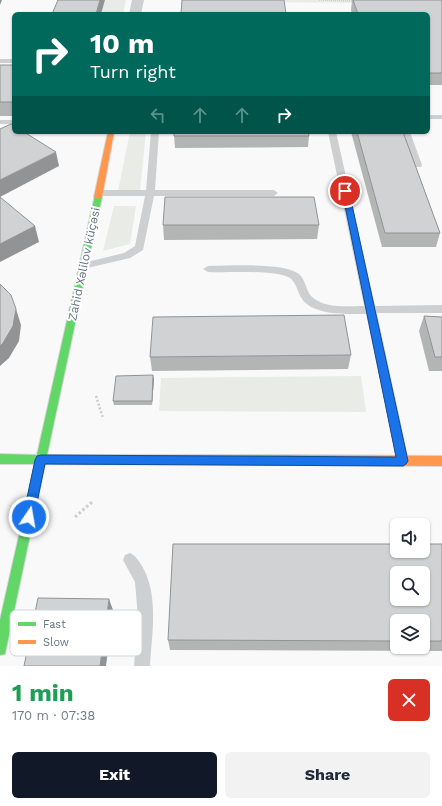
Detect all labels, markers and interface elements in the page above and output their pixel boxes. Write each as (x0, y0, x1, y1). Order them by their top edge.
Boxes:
text: 10 m (90, 27, 154, 60)
icon: right (24, 28, 76, 80)
text: Turn right (90, 61, 176, 82)
icon: left (147, 104, 169, 126)
icon: ahead (189, 104, 211, 126)
icon: ahead (231, 104, 253, 126)
icon: right (273, 104, 295, 126)
pin (328, 174, 362, 208)
icon: arrive (334, 180, 356, 202)
street label: Zahid Xəlilov küçəsi (65, 206, 103, 322)
position arrow (8, 496, 50, 538)
map controls (390, 518, 430, 654)
button: sound (390, 518, 430, 558)
button: search (390, 566, 430, 606)
legend (10, 610, 142, 656)
button: layers (390, 614, 430, 654)
text: Fast (43, 618, 66, 631)
text: Slow (43, 636, 69, 649)
text: 1 min (12, 679, 74, 707)
button: close (388, 679, 430, 721)
text: 170 m · 07:38 (12, 708, 95, 723)
button: Exit (12, 752, 217, 798)
button: Share (225, 752, 430, 798)

